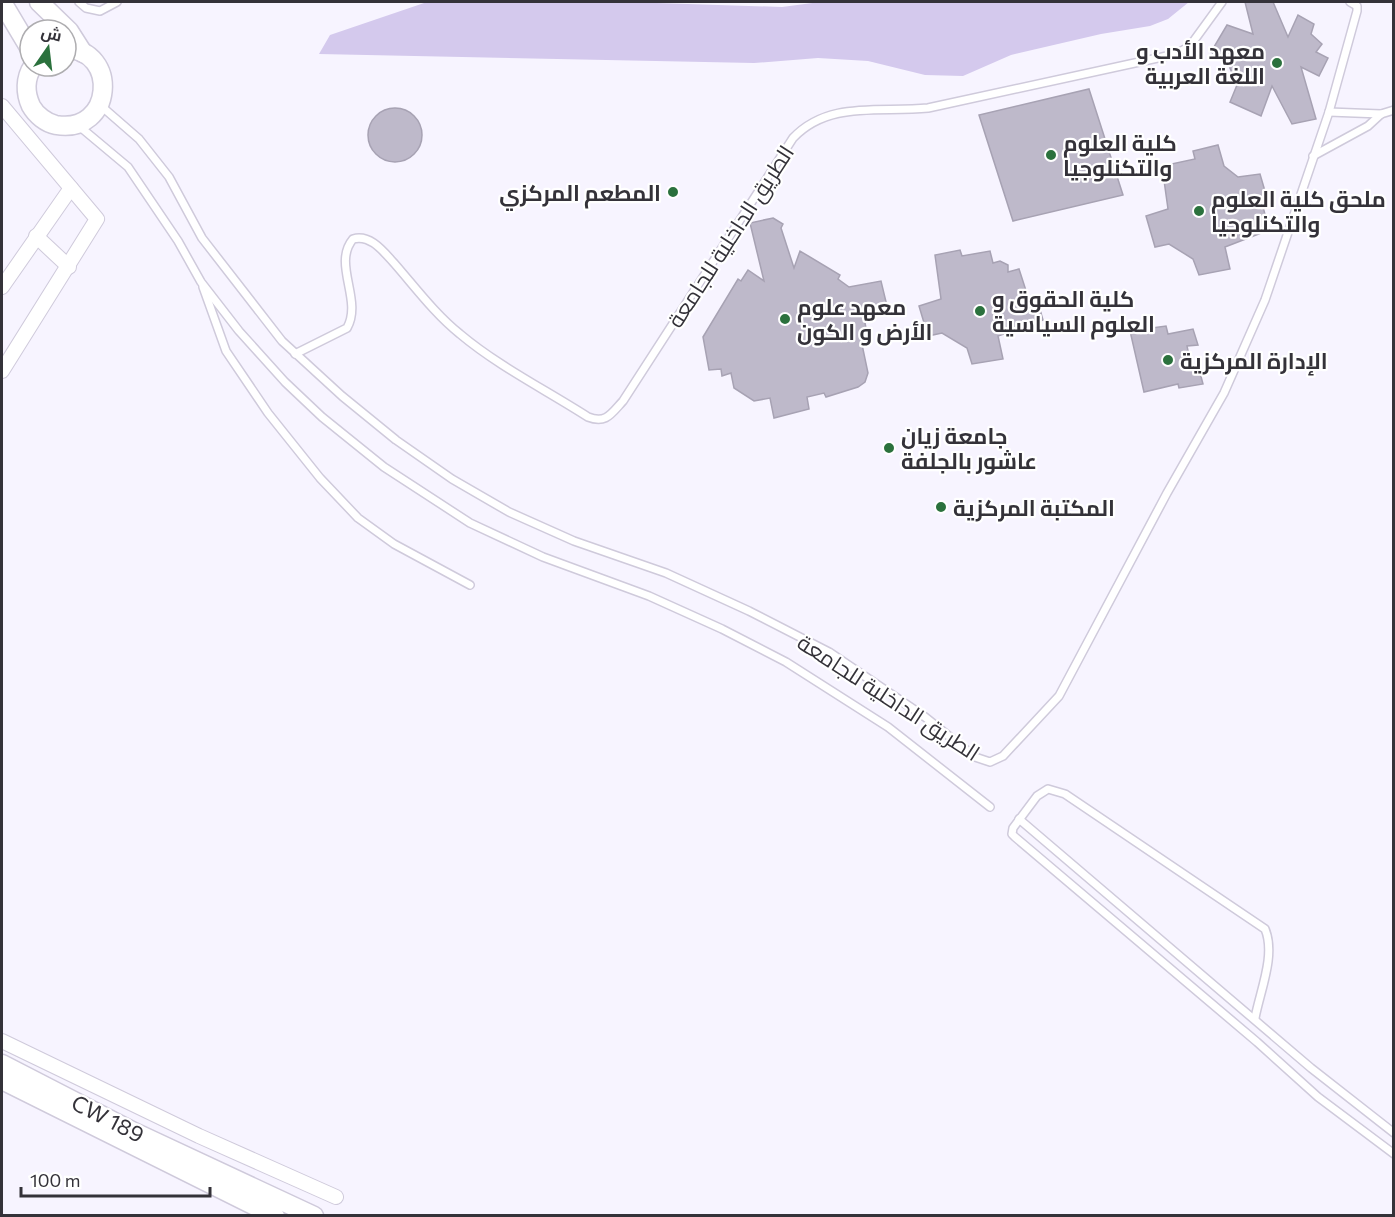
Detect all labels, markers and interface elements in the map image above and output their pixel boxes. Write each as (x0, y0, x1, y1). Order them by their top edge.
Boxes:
north arrow (18, 18, 78, 78)
text: ش (39, 21, 64, 46)
place label: معهد الأدب و اللغة العربية (1136, 37, 1265, 90)
marker: معهد الأدب و اللغة العربية (1270, 56, 1284, 70)
place label: كلية العلوم والتكنلوجيا (1063, 129, 1177, 182)
street label: الطريق الداخلية للجامعة (661, 140, 800, 333)
marker: كلية العلوم والتكنلوجيا (1044, 148, 1058, 162)
place label: المطعم المركزي (499, 179, 661, 211)
marker: المطعم المركزي (666, 185, 680, 199)
place label: ملحق كلية العلوم والتكنلوجيا (1211, 185, 1386, 238)
marker: ملحق كلية العلوم والتكنلوجيا (1192, 204, 1206, 218)
place label: كلية الحقوق و العلوم السياسية (992, 285, 1155, 340)
place label: معهد علوم الأرض و الكون (797, 293, 932, 346)
marker: كلية الحقوق و العلوم السياسية (973, 304, 987, 318)
marker: معهد علوم الأرض و الكون (778, 312, 792, 326)
place label: الإدارة المركزية (1180, 347, 1328, 376)
marker: الإدارة المركزية (1161, 353, 1175, 367)
place label: جامعة زيان عاشور بالجلفة (901, 422, 1037, 475)
marker: جامعة زيان عاشور بالجلفة (882, 441, 896, 455)
place label: المكتبة المركزية (953, 494, 1115, 522)
marker: المكتبة المركزية (934, 500, 948, 514)
street label: الطريق الداخلية للجامعة (792, 628, 985, 767)
street label: CW 189 (67, 1088, 149, 1148)
scale bar (21, 1160, 210, 1198)
text: 100 m (30, 1169, 80, 1191)

